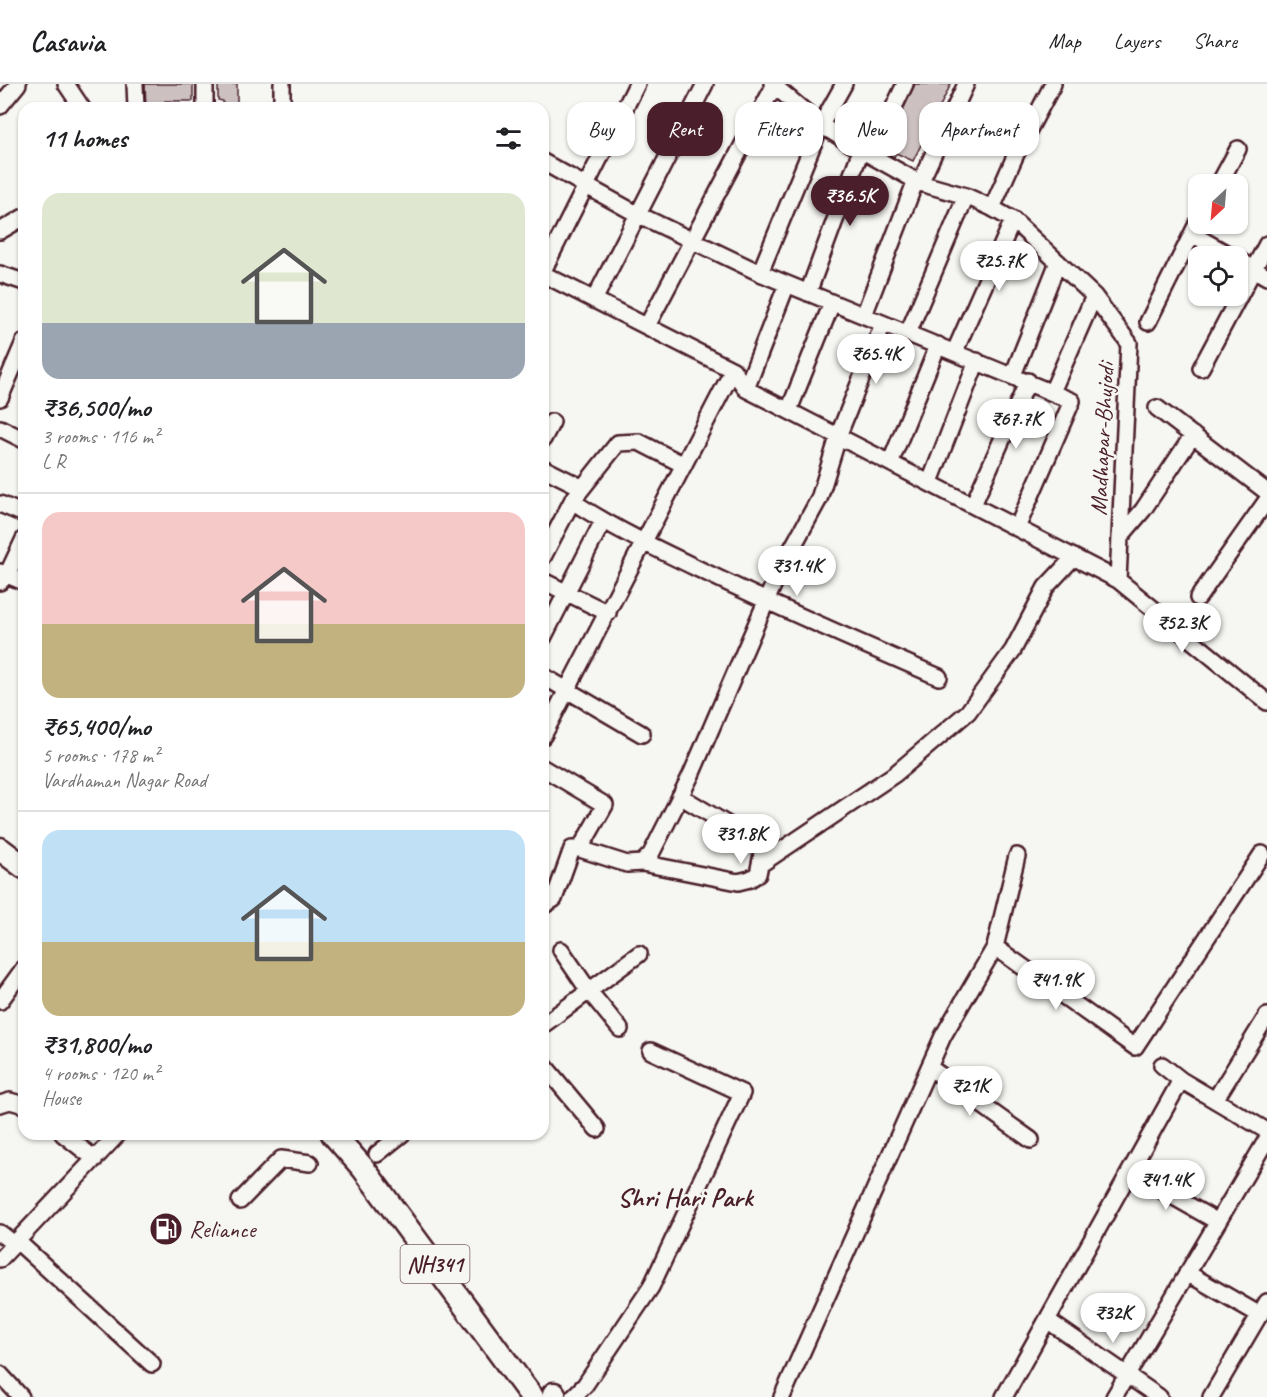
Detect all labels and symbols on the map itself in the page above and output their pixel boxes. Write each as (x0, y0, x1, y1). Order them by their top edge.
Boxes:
north arrow (1188, 174, 1248, 234)
pin: ₹36.5K (801, 176, 899, 227)
pin: ₹25.7K (950, 241, 1048, 292)
pin: ₹65.4K (827, 334, 925, 385)
street label: Madhapar-Bhujodi (1083, 358, 1121, 516)
pin: ₹67.7K (967, 399, 1065, 450)
pin: ₹31.4K (748, 546, 846, 597)
pin: ₹52.3K (1133, 603, 1231, 654)
pin: ₹31.8K (692, 814, 790, 865)
pin: ₹41.9K (1007, 960, 1105, 1011)
pin: ₹21K (934, 1066, 1006, 1117)
pin: ₹41.4K (1117, 1160, 1215, 1211)
district label: Shri Hari Park (618, 1181, 755, 1214)
fuel station icon: Reliance (148, 1211, 184, 1247)
place label: Reliance (189, 1214, 258, 1244)
road number: NH341 (400, 1245, 470, 1283)
pin: ₹32K (1077, 1293, 1149, 1344)

